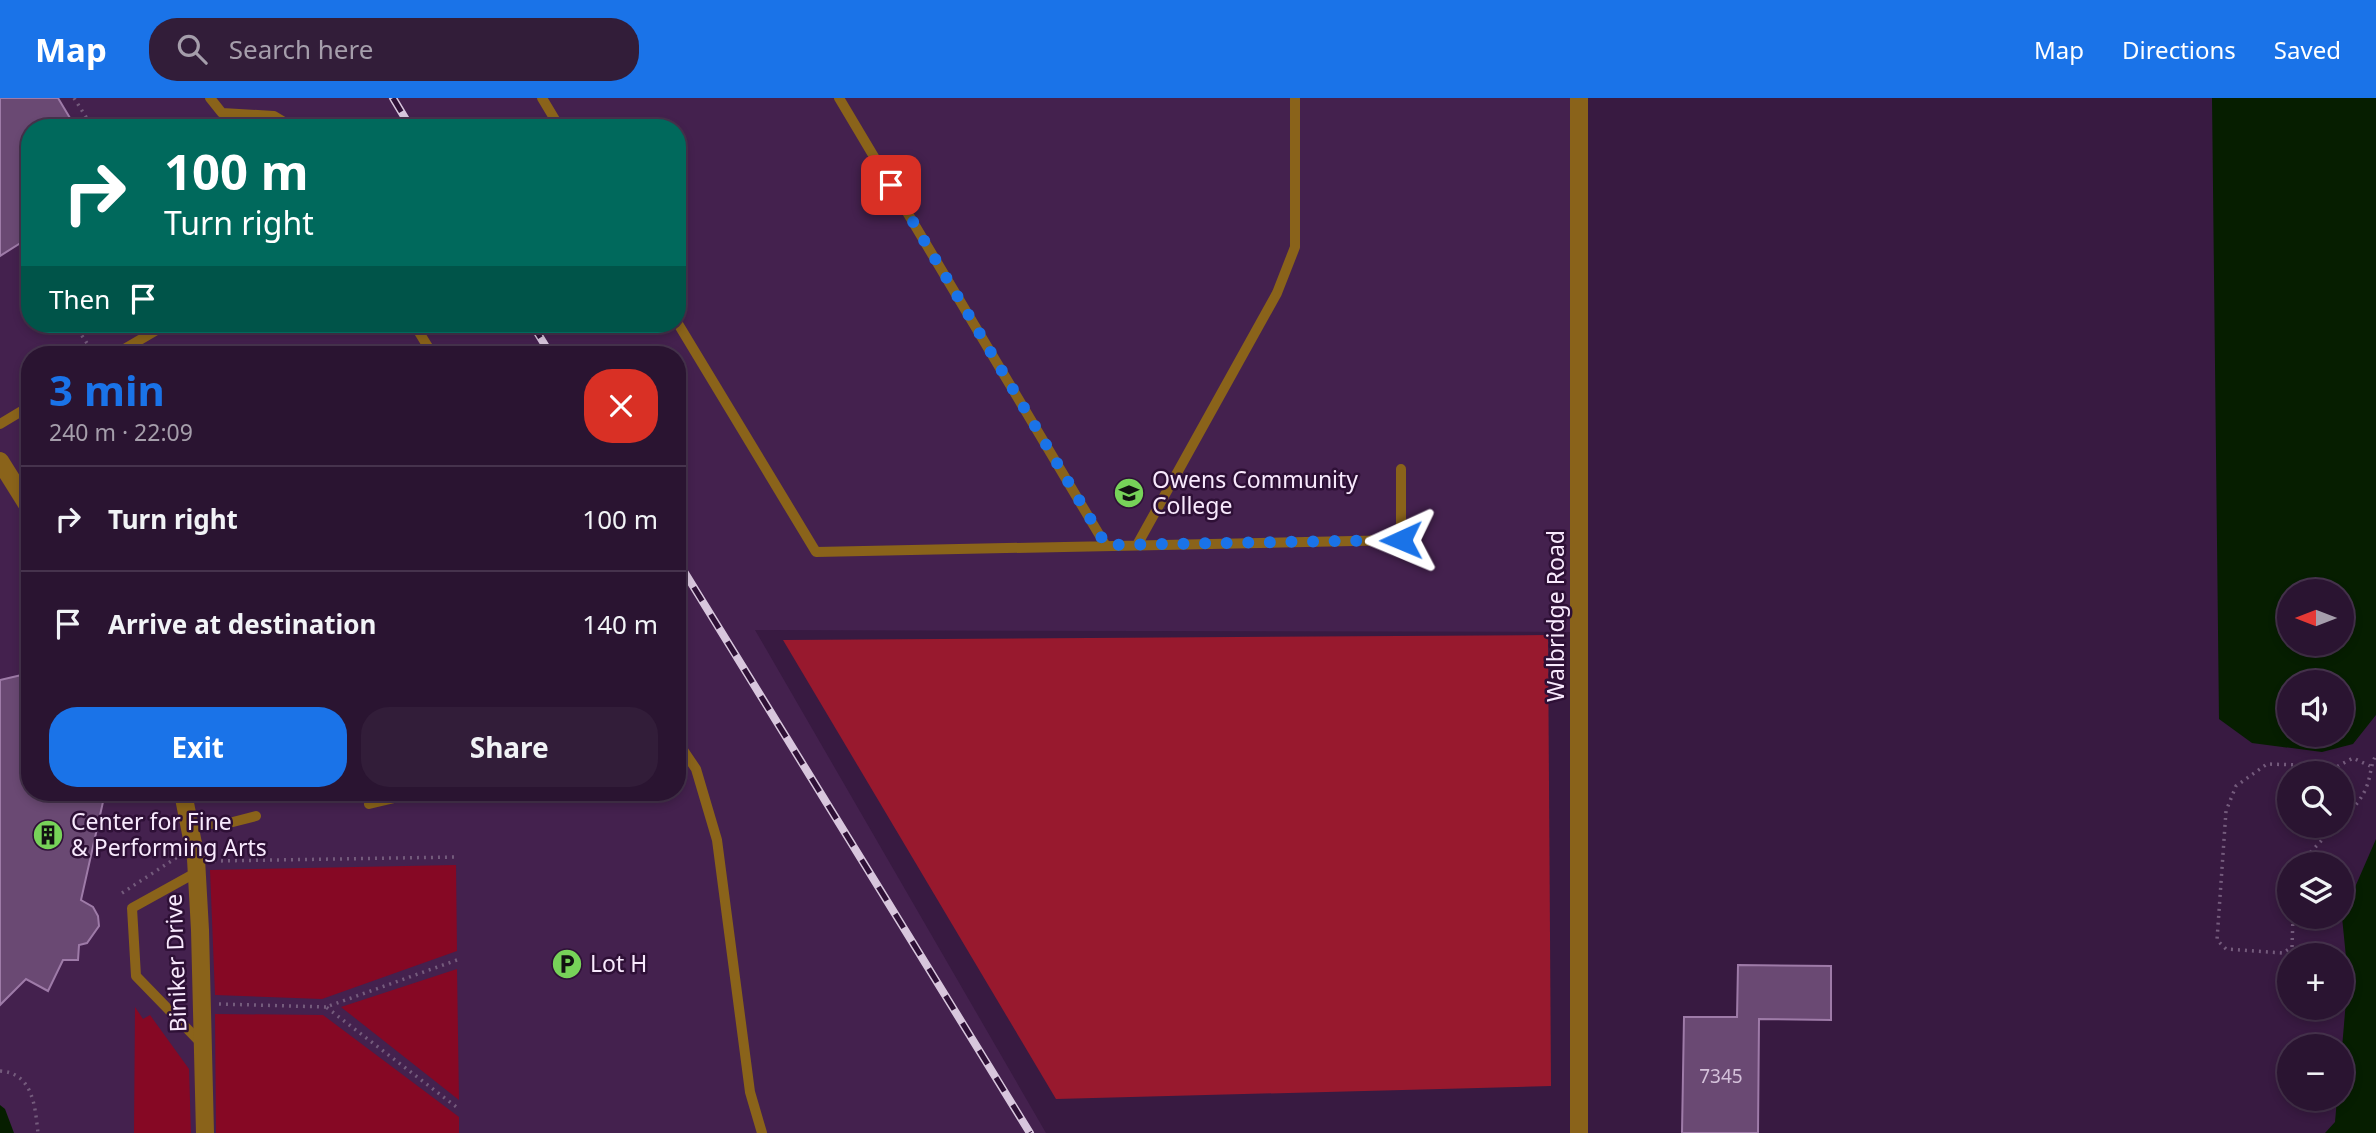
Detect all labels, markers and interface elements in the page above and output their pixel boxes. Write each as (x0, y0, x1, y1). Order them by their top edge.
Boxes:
search box (149, 18, 639, 81)
text: Map (35, 27, 107, 72)
icon: search (173, 30, 211, 68)
text: Search here (229, 31, 373, 67)
text: Map (2034, 33, 2084, 66)
text: Directions (2122, 33, 2236, 66)
text: Saved (2274, 33, 2341, 66)
text: 100 m (164, 138, 309, 204)
icon: right (49, 147, 140, 238)
pin (861, 155, 921, 215)
icon: arrive (872, 166, 910, 204)
text: Turn right (164, 201, 314, 244)
icon: arrive (124, 280, 162, 318)
text: Then (49, 281, 110, 317)
text: 3 min (49, 361, 165, 418)
button: close (584, 369, 658, 443)
text: 240 m · 22:09 (49, 416, 193, 448)
place label: Owens Community College (1152, 463, 1358, 521)
school or university icon: Owens Community College (1112, 476, 1146, 510)
icon: right (49, 500, 87, 538)
text: Turn right (108, 501, 238, 537)
text: 100 m (582, 501, 658, 537)
position arrow (1364, 503, 1438, 577)
street label: Walbridge Road (1539, 530, 1571, 702)
north arrow (2277, 579, 2354, 656)
map controls (2277, 579, 2354, 1111)
icon: arrive (49, 605, 87, 643)
text: Arrive at destination (108, 606, 377, 642)
text: 140 m (582, 606, 658, 642)
button: sound (2277, 670, 2354, 747)
button: Exit (49, 707, 347, 787)
button: Share (361, 707, 658, 787)
button: search (2277, 761, 2354, 838)
place label: Center for Fine & Performing Arts (71, 805, 267, 863)
building icon: Center for Fine & Performing Arts (31, 818, 65, 852)
button: layers (2277, 852, 2354, 929)
street label: Biniker Drive (157, 893, 193, 1033)
button: + (2277, 943, 2354, 1020)
parking icon: Lot H (550, 947, 584, 981)
place label: Lot H (590, 947, 647, 979)
button: − (2277, 1034, 2354, 1111)
house number: 7345 (1699, 1063, 1743, 1089)

